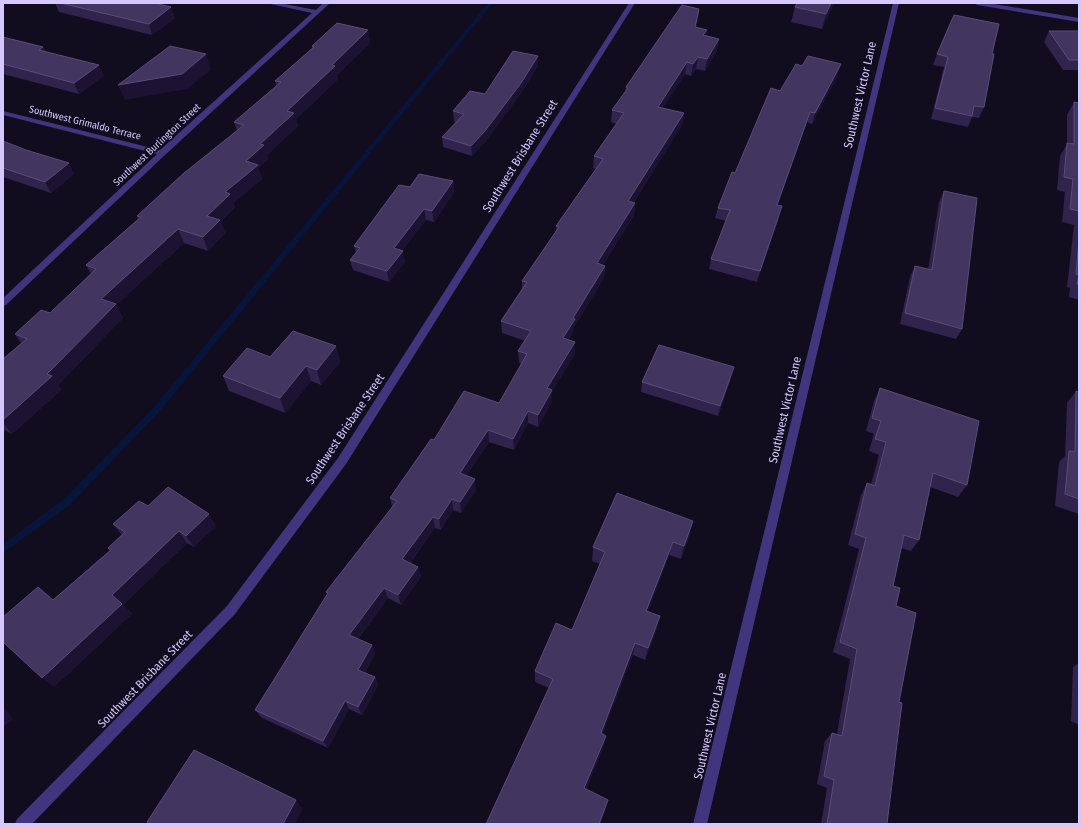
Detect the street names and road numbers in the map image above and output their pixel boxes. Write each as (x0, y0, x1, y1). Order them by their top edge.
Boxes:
street label: Southwest Victor Lane (841, 40, 879, 150)
street label: Southwest Brisbane Street (480, 97, 560, 215)
street label: Southwest Burlington Street (111, 101, 204, 189)
street label: Southwest Grimaldo Terrace (28, 103, 142, 143)
street label: Southwest Victor Lane (766, 355, 804, 465)
street label: Southwest Brisbane Street (303, 371, 387, 487)
street label: Southwest Brisbane Street (95, 627, 195, 731)
street label: Southwest Victor Lane (691, 671, 729, 781)

